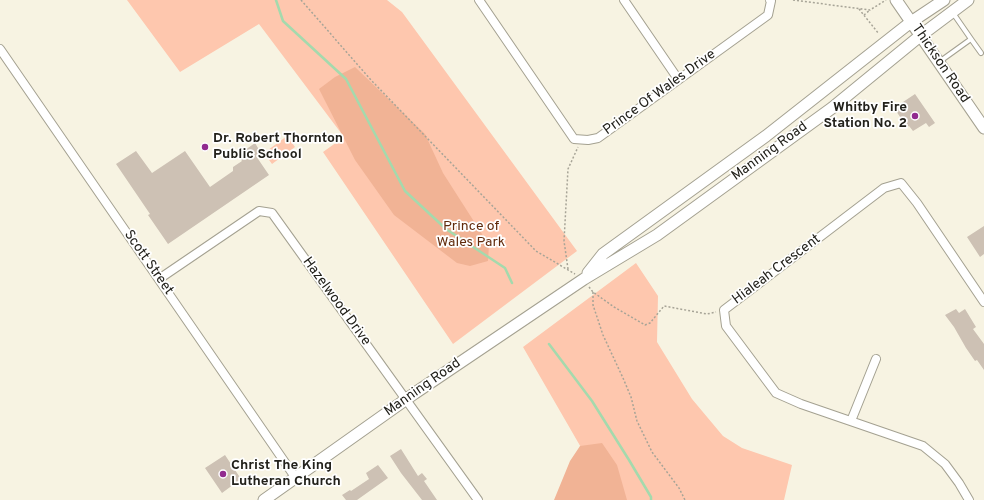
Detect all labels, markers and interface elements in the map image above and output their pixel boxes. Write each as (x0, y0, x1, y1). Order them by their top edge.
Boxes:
street label: Thickson Road (907, 21, 973, 107)
street label: Prince Of Wales Drive (601, 47, 719, 139)
place label: Whitby Fire Station No. 2 (823, 100, 907, 132)
marker: Whitby Fire Station No. 2 (910, 111, 920, 121)
street label: Manning Road (729, 119, 811, 185)
place label: Dr. Robert Thornton Public School (213, 131, 343, 164)
marker: Dr. Robert Thornton Public School (200, 142, 210, 152)
park label: Prince of Wales Park (437, 219, 505, 252)
street label: Scott Street (120, 227, 176, 299)
street label: Hialeah Crescent (730, 231, 824, 309)
street label: Hazelwood Drive (298, 255, 374, 349)
street label: Manning Road (382, 355, 464, 421)
place label: Christ The King Lutheran Church (231, 458, 341, 490)
marker: Christ The King Lutheran Church (218, 469, 228, 479)

